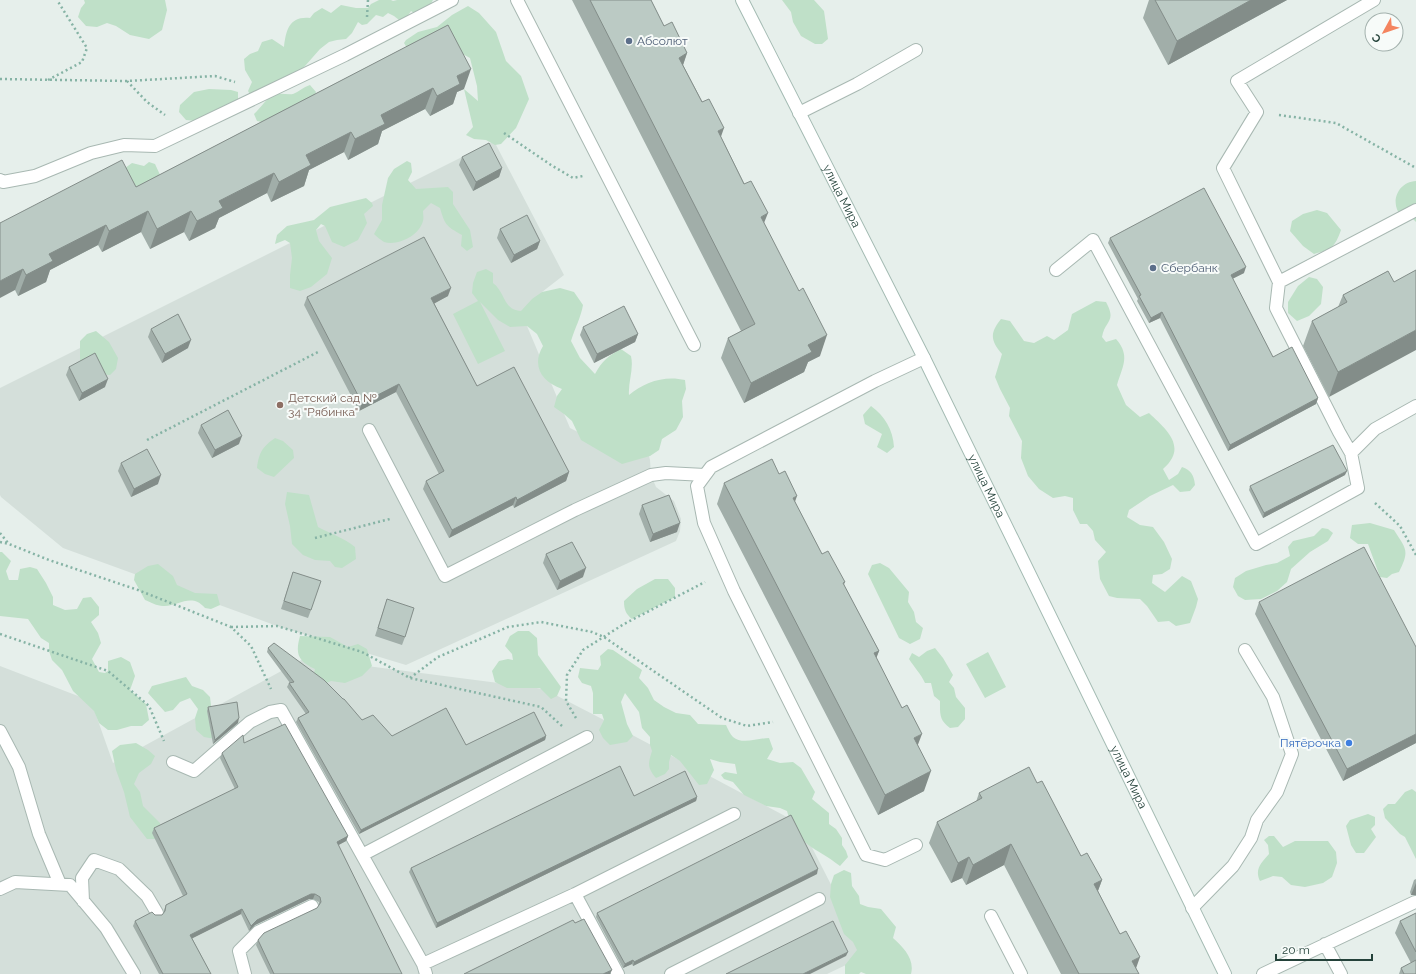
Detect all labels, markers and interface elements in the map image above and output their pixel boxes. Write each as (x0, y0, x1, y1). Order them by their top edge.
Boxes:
north arrow (1364, 12, 1404, 52)
text: С (1369, 31, 1384, 45)
place label: Абсолют (637, 34, 688, 48)
marker: Абсолют (624, 36, 634, 46)
street label: улица Мира (820, 162, 863, 230)
place label: Сбербанк (1161, 261, 1218, 275)
marker: Сбербанк (1148, 263, 1158, 273)
place label: Детский сад № 34 "Рябинка" (288, 391, 377, 419)
marker: Детский сад № 34 "Рябинка" (275, 400, 285, 410)
street label: улица Мира (965, 452, 1008, 520)
place label: Пятёрочка (1280, 736, 1341, 750)
marker: Пятёрочка (1344, 738, 1354, 748)
street label: улица Мира (1107, 743, 1150, 811)
scale bar (1276, 936, 1372, 962)
text: 20 m (1282, 943, 1310, 957)

